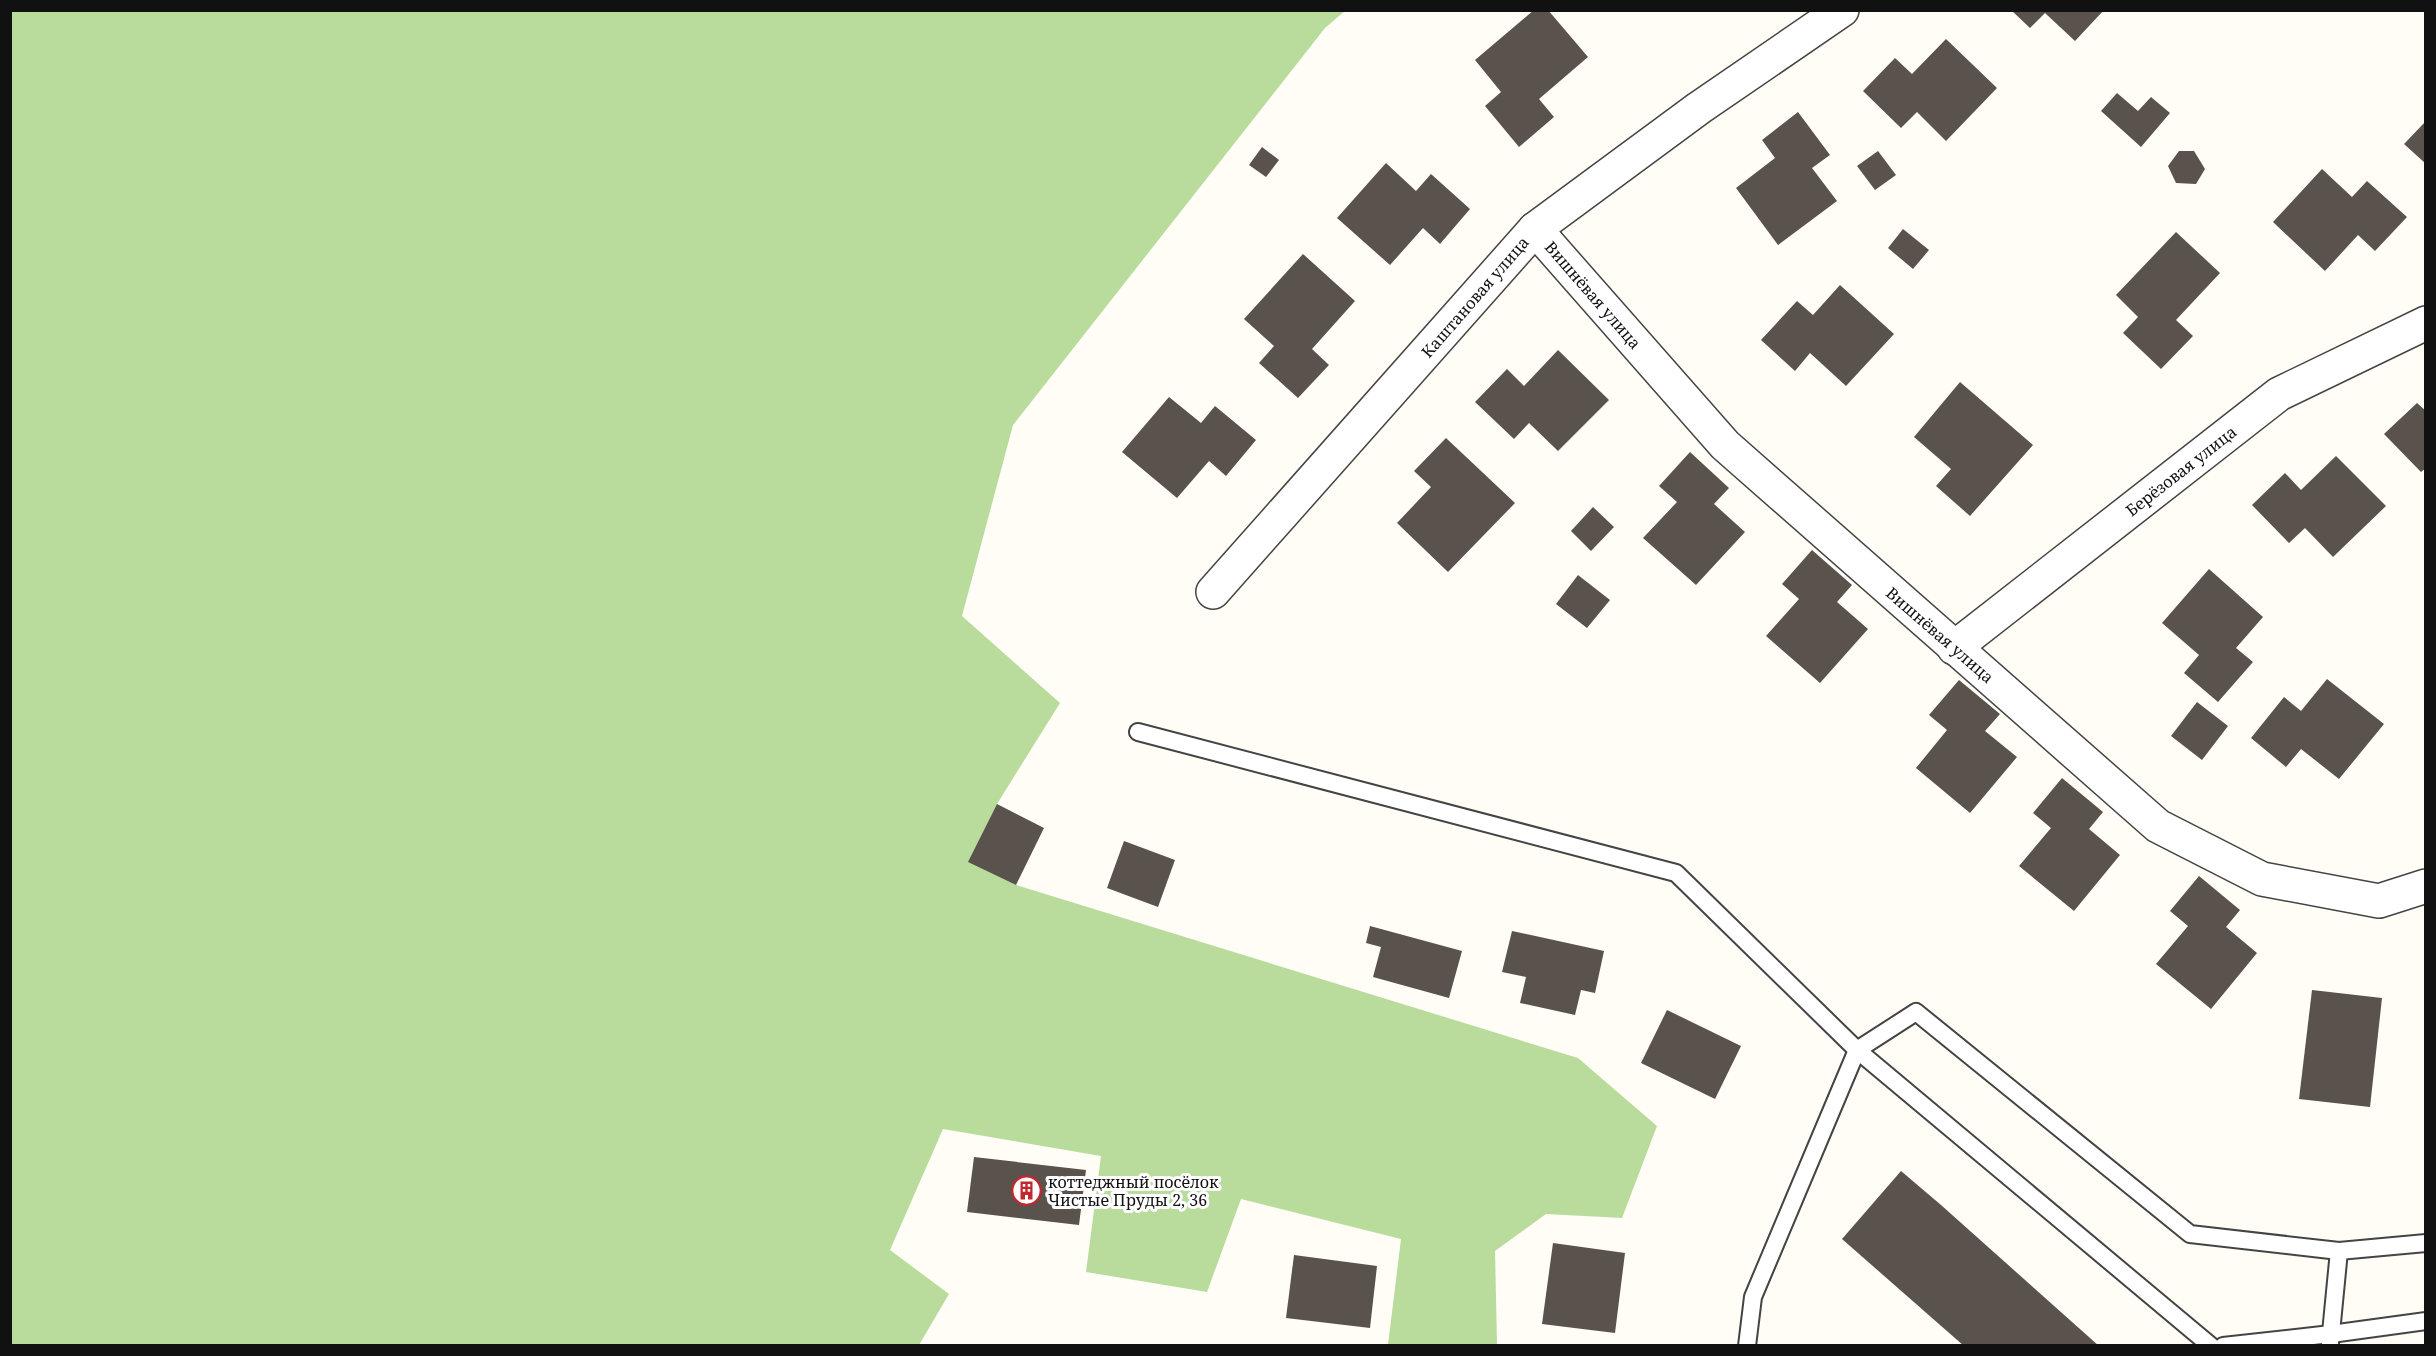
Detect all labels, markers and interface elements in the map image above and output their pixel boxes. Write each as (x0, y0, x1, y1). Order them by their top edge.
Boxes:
street label: Каштановая улица (1416, 232, 1534, 362)
street label: Вишнёвая улица (1540, 236, 1646, 354)
street label: Берёзовая улица (2121, 421, 2241, 521)
street label: Вишнёвая улица (1881, 582, 1999, 688)
place label: коттеджный посёлок Чистые Пруды 2, 36 (1048, 1171, 1219, 1211)
building icon: коттеджный посёлок Чистые Пруды 2, 36 (1011, 1175, 1043, 1207)

